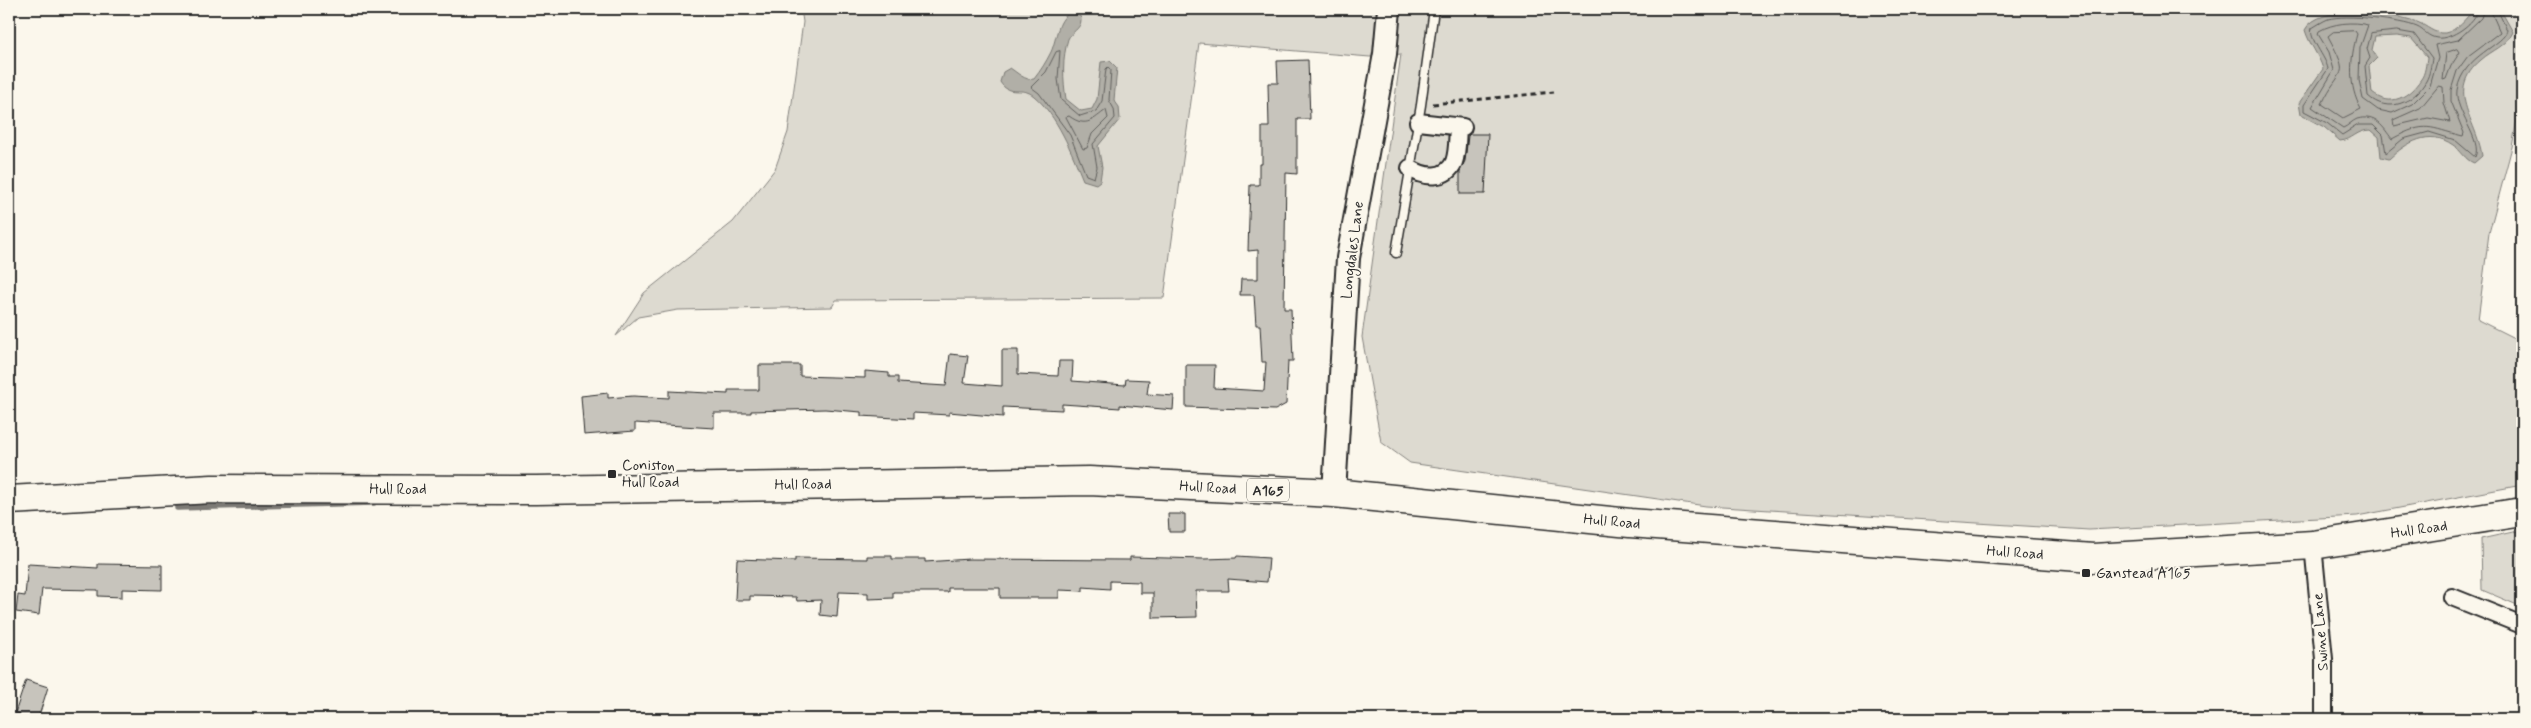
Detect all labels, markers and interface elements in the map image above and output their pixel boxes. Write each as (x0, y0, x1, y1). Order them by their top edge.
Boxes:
street label: Longdales Lane (1337, 200, 1370, 300)
place label: Coniston Hull Road (622, 456, 679, 493)
marker: Coniston Hull Road (606, 468, 618, 480)
street label: Hull Road (774, 475, 832, 495)
street label: Hull Road (1179, 477, 1237, 499)
road number: A165 (1247, 478, 1289, 502)
street label: Hull Road (369, 480, 427, 500)
street label: Hull Road (1582, 510, 1641, 534)
street label: Hull Road (2389, 516, 2449, 544)
street label: Hull Road (1986, 541, 2044, 565)
place label: Ganstead A165 (2096, 564, 2191, 584)
marker: Ganstead A165 (2080, 567, 2092, 579)
street label: Swine Lane (2308, 592, 2334, 672)

